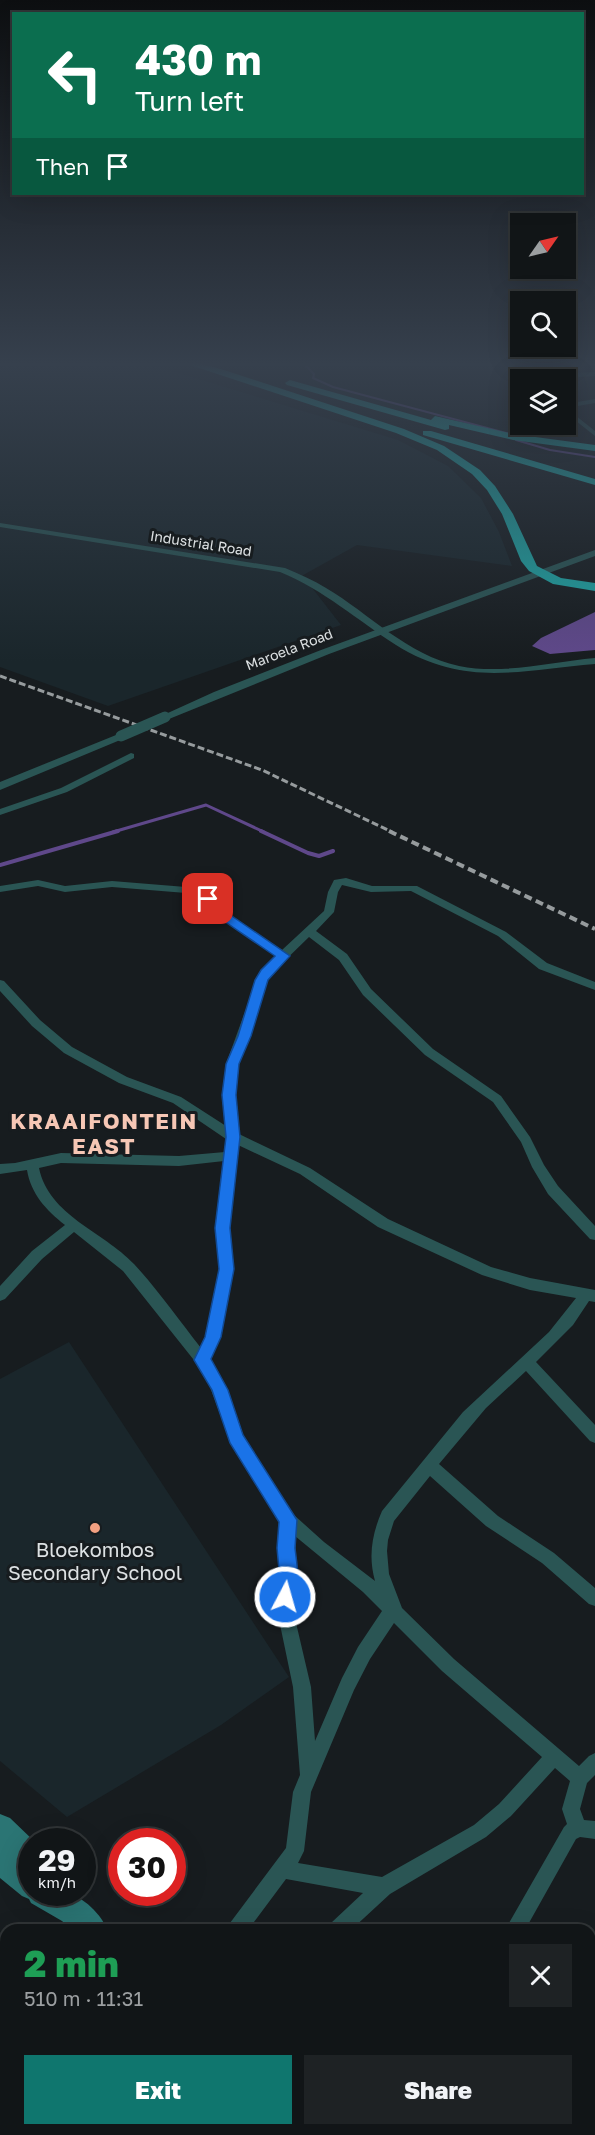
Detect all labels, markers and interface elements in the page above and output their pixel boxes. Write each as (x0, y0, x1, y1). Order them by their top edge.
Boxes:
text: 430 m (135, 34, 261, 84)
icon: left (36, 36, 114, 114)
text: Turn left (135, 85, 244, 117)
icon: arrive (101, 150, 134, 183)
text: Then (36, 153, 89, 180)
north arrow (510, 213, 576, 279)
map controls (510, 213, 576, 435)
button: search (510, 291, 576, 357)
button: layers (510, 369, 576, 435)
street label: Industrial Road (149, 527, 253, 559)
street label: Maroela Road (243, 625, 335, 673)
pin (182, 873, 233, 924)
icon: arrive (191, 882, 224, 915)
district label: KRAAIFONTEIN EAST (10, 1107, 198, 1159)
marker: Bloekombos Secondary School (88, 1521, 102, 1535)
place label: Bloekombos Secondary School (8, 1537, 182, 1584)
position arrow (253, 1565, 317, 1629)
speed limit sign: 30 (108, 1828, 186, 1906)
text: 29 (38, 1842, 76, 1878)
text: km/h (38, 1873, 76, 1891)
text: 2 min (24, 1942, 119, 1985)
button: close (509, 1944, 572, 2007)
text: 510 m · 11:31 (24, 1986, 143, 2010)
button: Exit (24, 2055, 292, 2124)
button: Share (304, 2055, 572, 2124)

